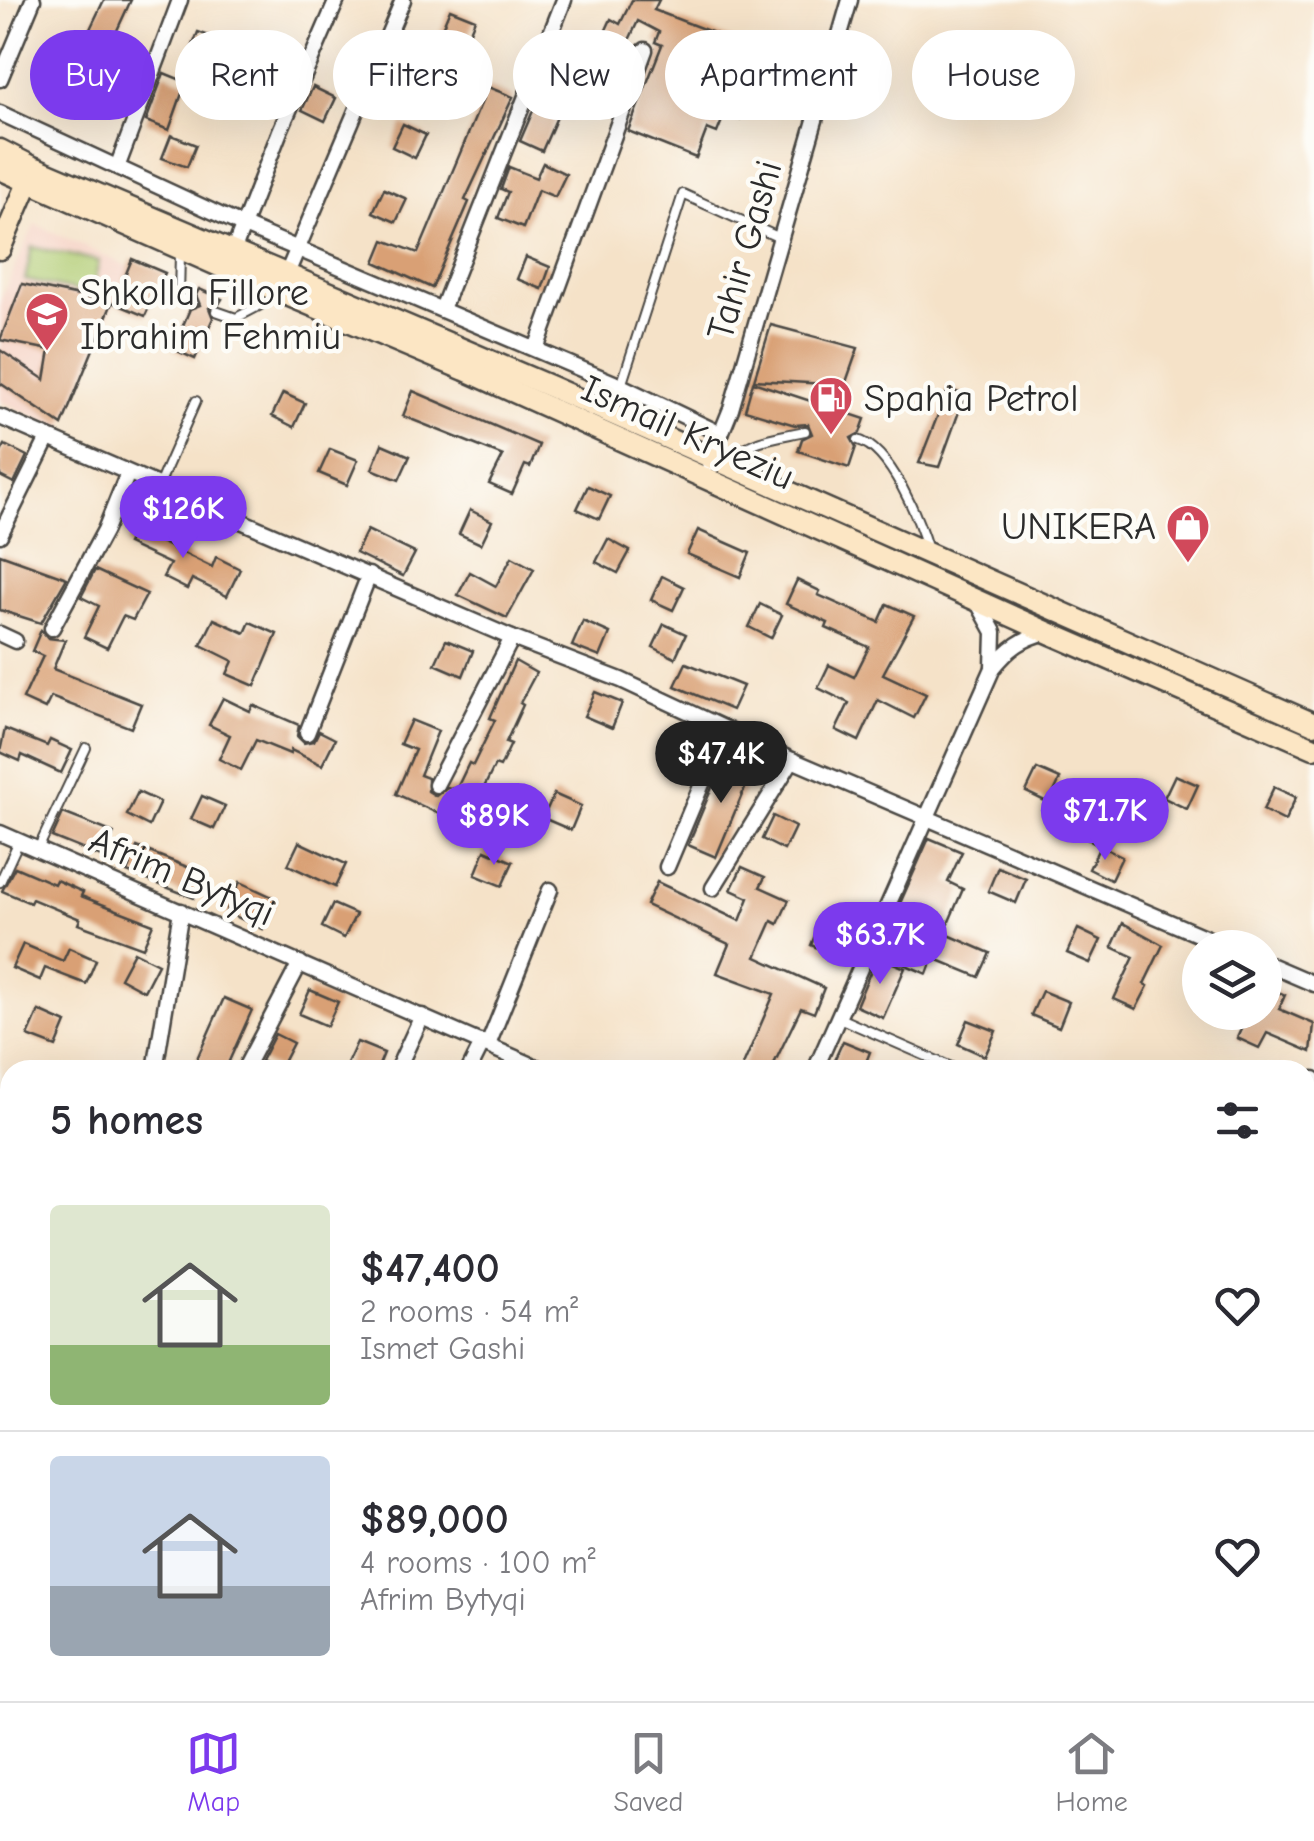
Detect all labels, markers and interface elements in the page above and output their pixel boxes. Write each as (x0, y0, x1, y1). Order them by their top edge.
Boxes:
chip: Buy (30, 30, 155, 120)
chip: Rent (175, 30, 313, 120)
chip: Filters (333, 30, 493, 120)
chip: New (513, 30, 645, 120)
chip: Apartment (665, 30, 892, 120)
chip: House (912, 30, 1075, 120)
street label: Tahir Gashi (698, 156, 792, 345)
place label: Shkolla Fillore Ibrahim Fehmiu (80, 271, 341, 359)
school or university icon: Shkolla Fillore Ibrahim Fehmiu (24, 291, 70, 352)
street label: Ismail Kryeziu (575, 366, 801, 499)
fuel station icon: Spahia Petrol (808, 375, 854, 436)
place label: Spahia Petrol (864, 377, 1079, 421)
pin: $126K (113, 476, 253, 561)
text: $126K (142, 490, 224, 527)
shop icon: UNIKERA (1165, 503, 1211, 564)
place label: UNIKERA (1001, 505, 1156, 549)
pin: $47.4K (640, 721, 802, 806)
text: $47.4K (677, 735, 765, 772)
pin: $71.7K (1024, 778, 1186, 863)
pin: $89K (435, 783, 553, 868)
text: $71.7K (1063, 792, 1147, 829)
text: $89K (459, 797, 529, 834)
street label: Afrim Bytyqi (82, 818, 281, 936)
pin: $63.7K (799, 902, 961, 987)
text: $63.7K (835, 916, 925, 953)
map controls (1182, 930, 1282, 1030)
button: layers (1182, 930, 1282, 1030)
icon: filters (1210, 1093, 1265, 1148)
text: 5 homes (50, 1096, 203, 1145)
text: $47,400 (360, 1244, 500, 1293)
icon: home (130, 1245, 250, 1365)
icon: heart (1210, 1278, 1265, 1333)
text: 2 rooms · 54 m² (360, 1293, 578, 1330)
text: Ismet Gashi (360, 1330, 525, 1367)
text: $89,000 (360, 1495, 509, 1544)
icon: home (130, 1496, 250, 1616)
icon: heart (1210, 1529, 1265, 1584)
text: 4 rooms · 100 m² (360, 1544, 596, 1581)
text: Afrim Bytyqi (360, 1581, 526, 1618)
tab: Map (186, 1726, 241, 1818)
tab: Saved (613, 1726, 683, 1818)
tab: Home (1056, 1726, 1128, 1818)

